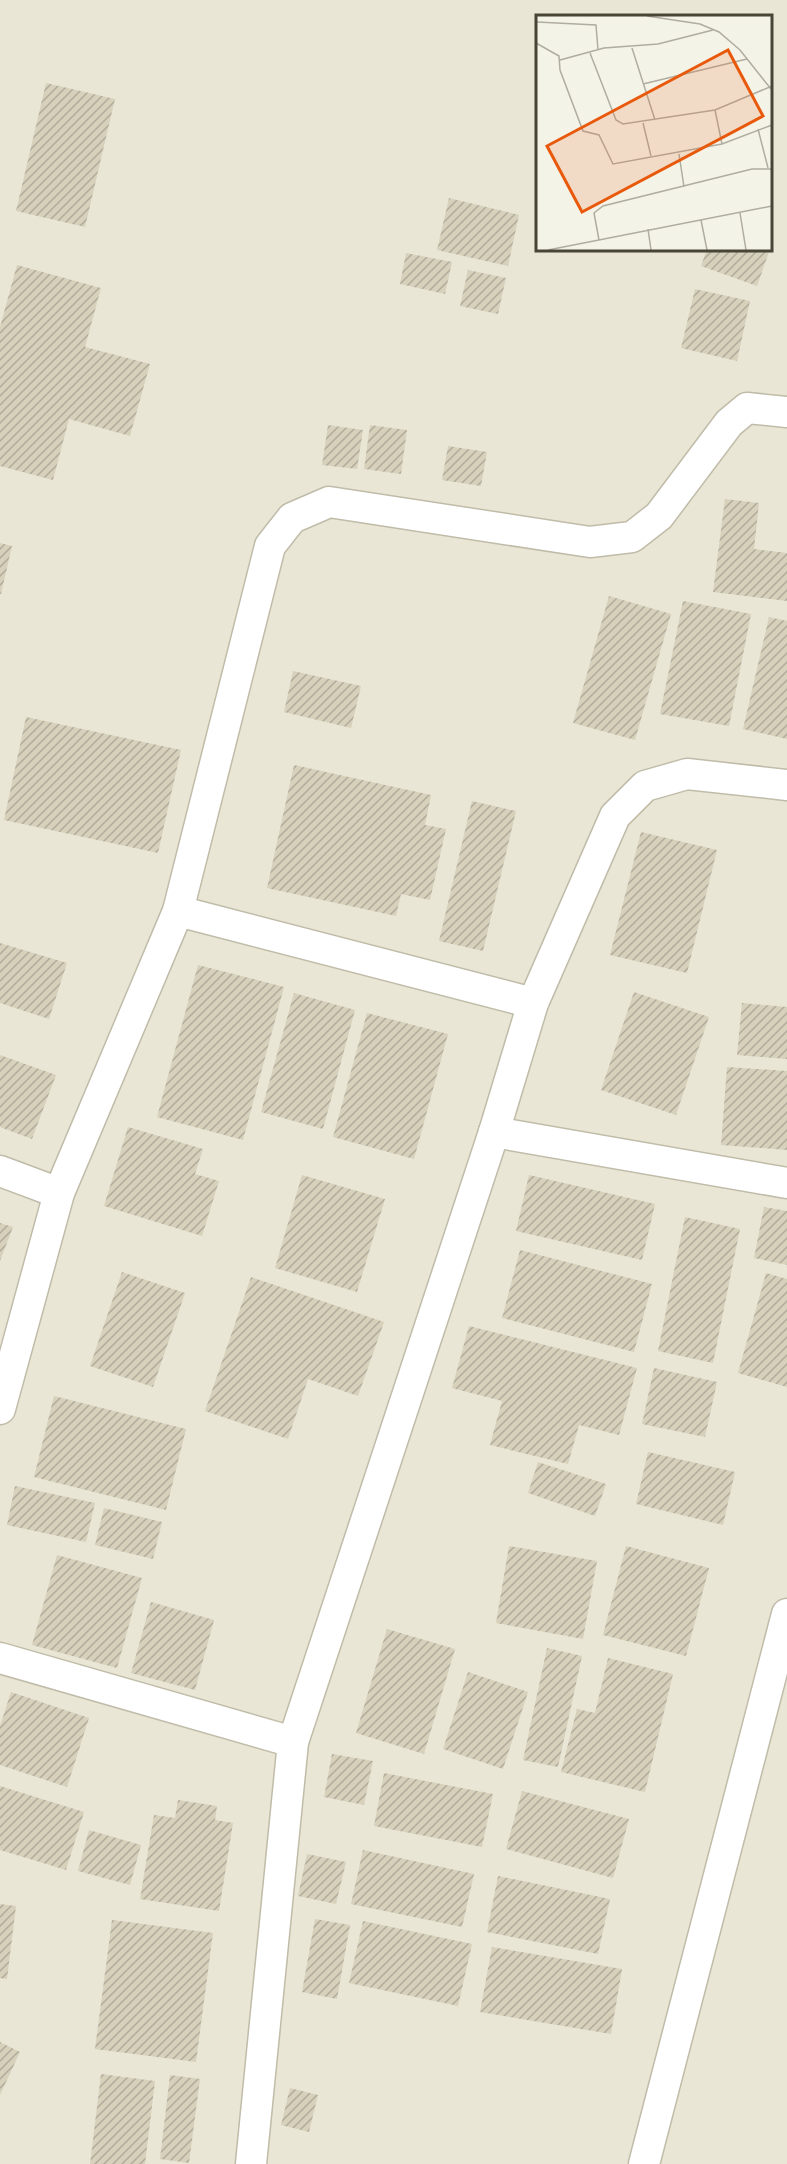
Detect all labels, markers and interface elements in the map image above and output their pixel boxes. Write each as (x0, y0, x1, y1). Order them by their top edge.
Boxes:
inset map (536, 15, 772, 250)

